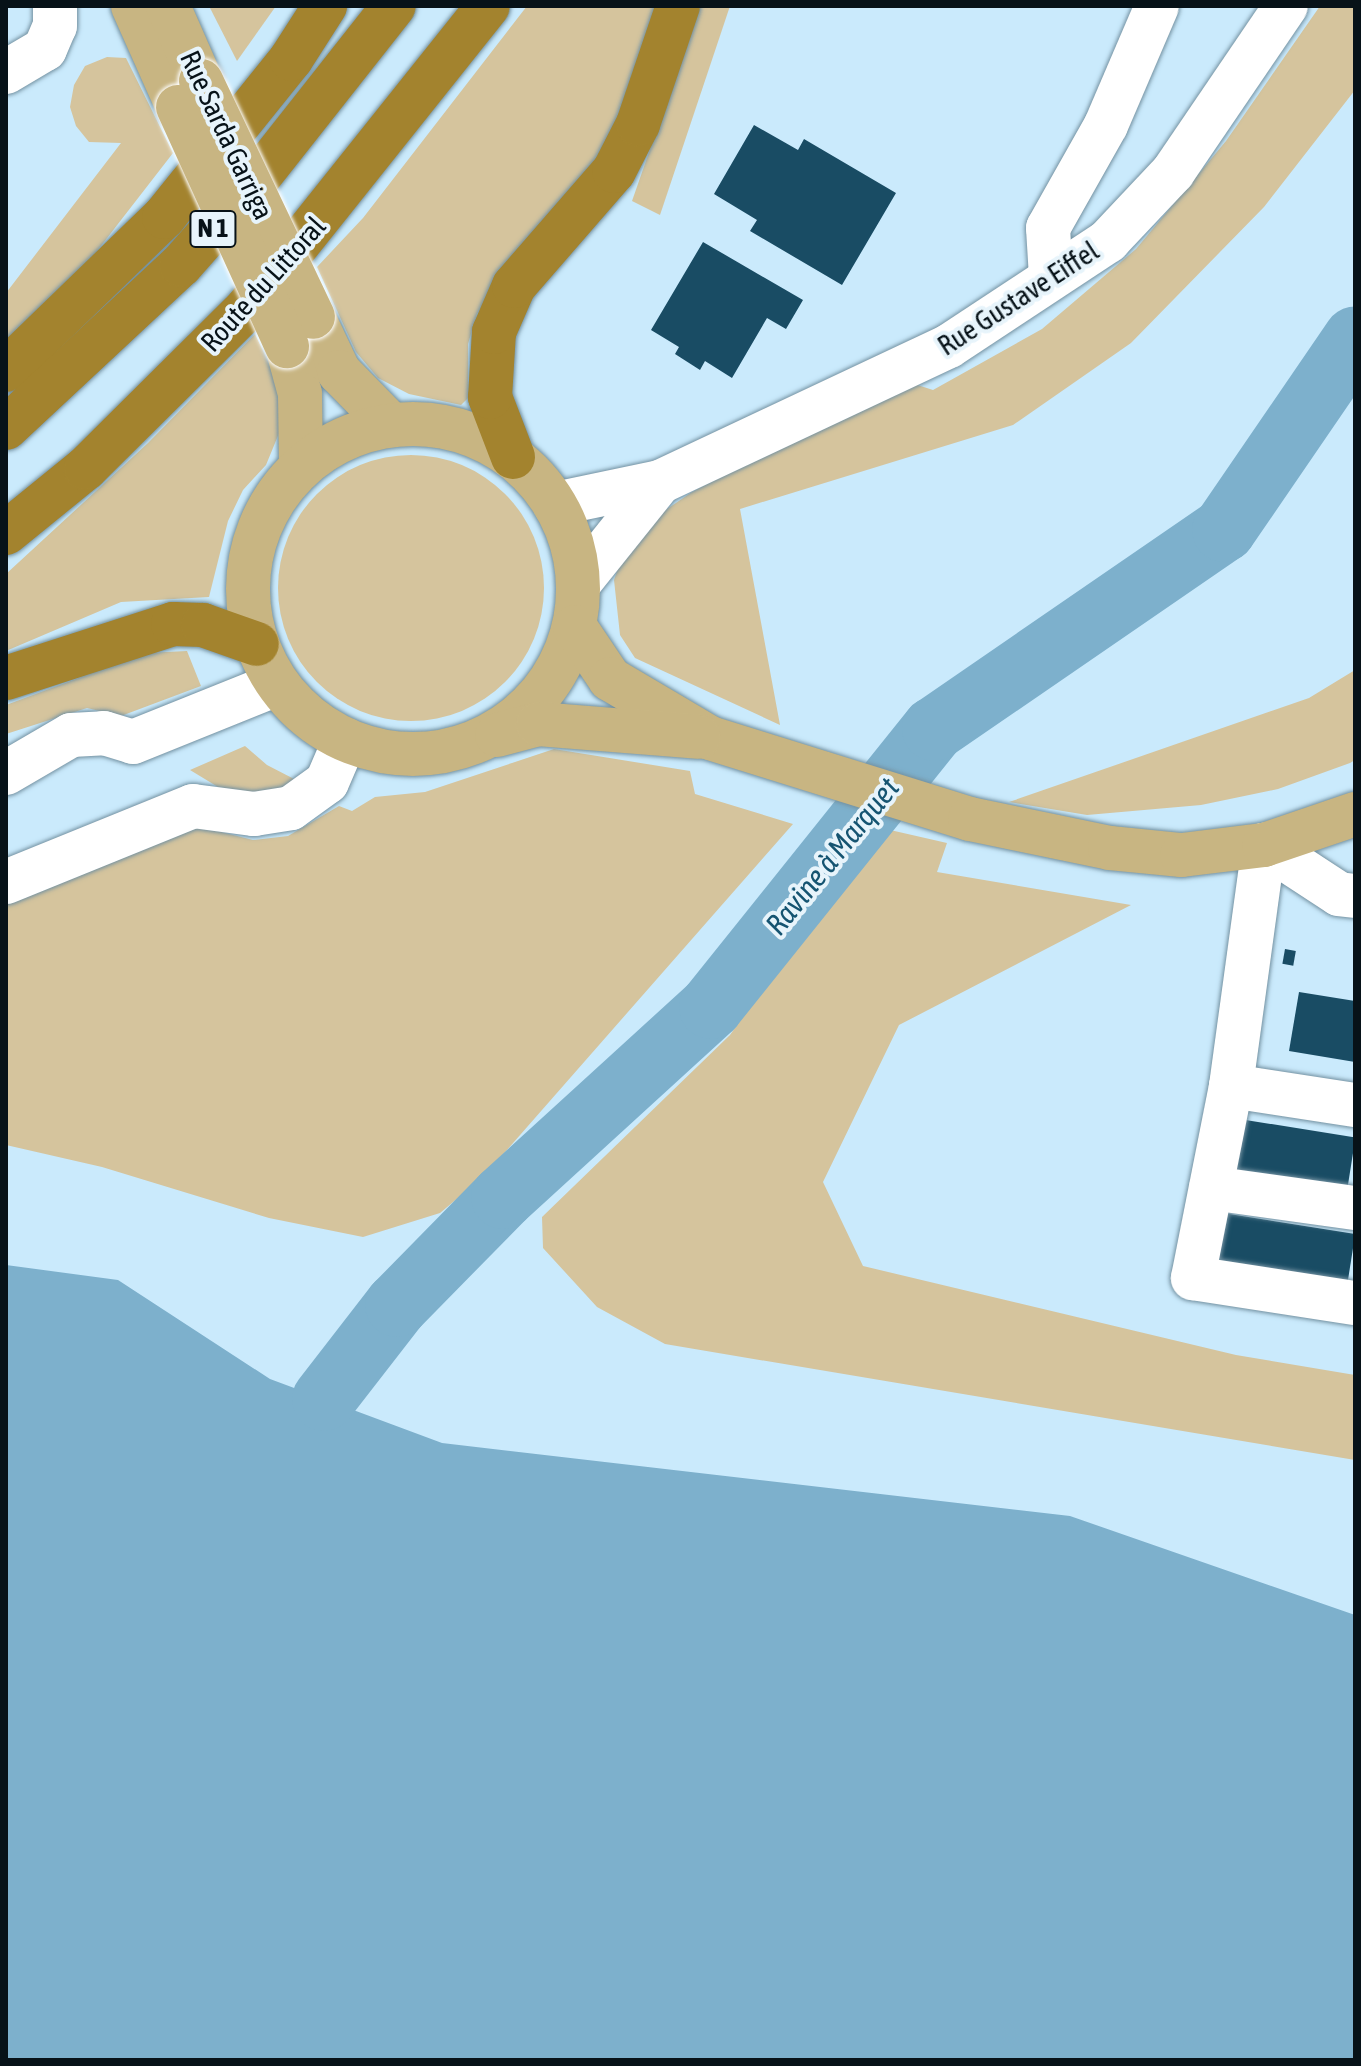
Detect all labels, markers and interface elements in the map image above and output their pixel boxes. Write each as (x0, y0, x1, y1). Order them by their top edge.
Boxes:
street label: Rue Sarda Garriga (173, 45, 281, 225)
road number: N 1 (189, 207, 237, 251)
street label: Route du Littoral (194, 210, 332, 358)
street label: Rue Gustave Eiffel (931, 234, 1105, 362)
water label: Ravine à Marquet (758, 770, 906, 942)

